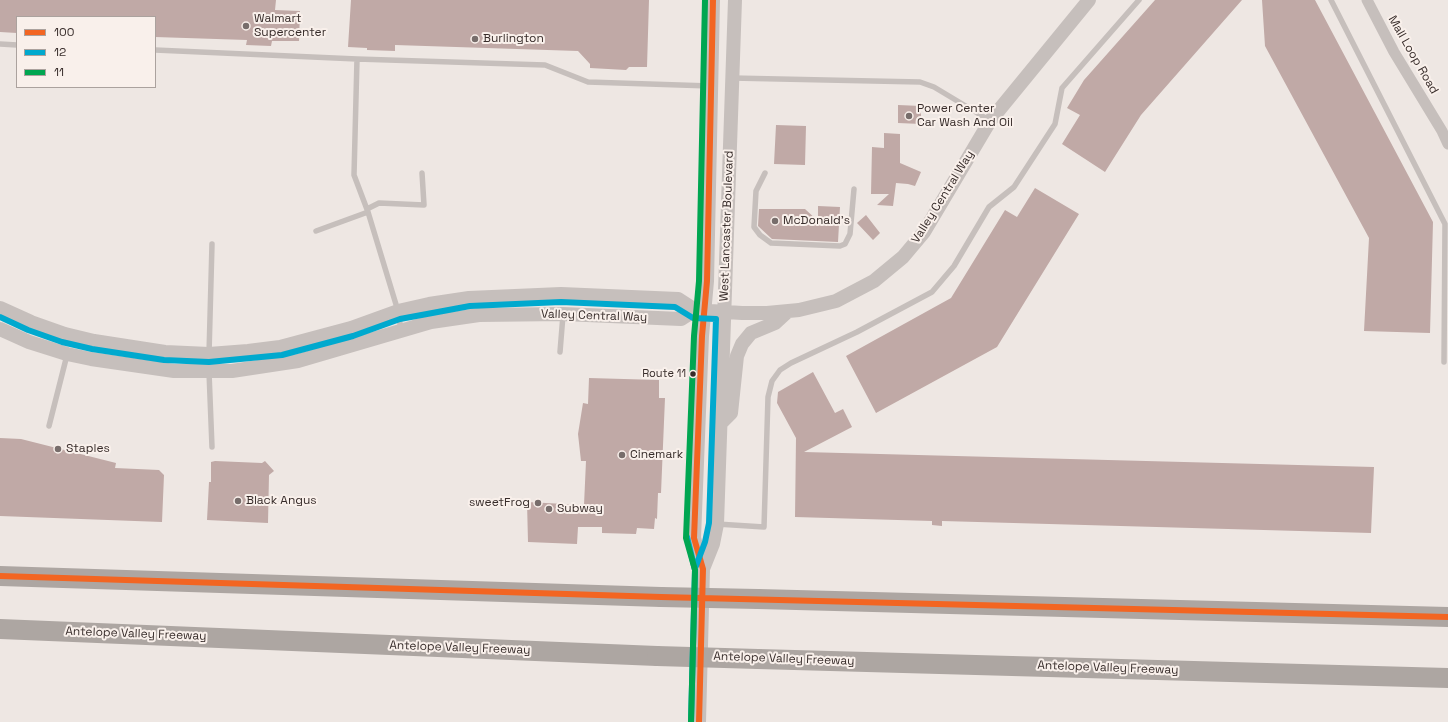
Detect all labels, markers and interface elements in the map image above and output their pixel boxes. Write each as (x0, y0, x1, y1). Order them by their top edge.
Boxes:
place label: Walmart Supercenter (254, 12, 326, 40)
street label: Mall Loop Road (1385, 13, 1441, 97)
legend (16, 16, 156, 88)
marker: Walmart Supercenter (241, 21, 251, 31)
text: 100 (54, 24, 74, 40)
place label: Burlington (483, 32, 544, 46)
marker: Burlington (470, 34, 480, 44)
text: 12 (54, 44, 66, 60)
text: 11 (54, 64, 64, 80)
place label: Power Center Car Wash And Oil (917, 102, 1013, 130)
marker: Power Center Car Wash And Oil (904, 111, 914, 121)
street label: Valley Central Way (909, 148, 977, 246)
street label: West Lancaster Boulevard (717, 150, 737, 302)
place label: McDonald's (783, 214, 850, 228)
marker: McDonald's (770, 216, 780, 226)
street label: Valley Central Way (541, 307, 647, 325)
place label: Route 11 (642, 367, 686, 381)
marker: Route 11 (688, 369, 698, 379)
place label: Staples (66, 442, 110, 456)
marker: Staples (53, 444, 63, 454)
place label: Cinemark (630, 448, 683, 462)
marker: Cinemark (617, 450, 627, 460)
place label: Black Angus (246, 494, 317, 508)
marker: Black Angus (233, 496, 243, 506)
place label: sweetFrog (469, 496, 530, 510)
marker: sweetFrog (533, 498, 543, 508)
place label: Subway (557, 502, 603, 516)
marker: Subway (544, 504, 554, 514)
street label: Antelope Valley Freeway (65, 624, 207, 644)
street label: Antelope Valley Freeway (389, 638, 531, 658)
street label: Antelope Valley Freeway (713, 649, 855, 669)
street label: Antelope Valley Freeway (1037, 658, 1179, 678)

